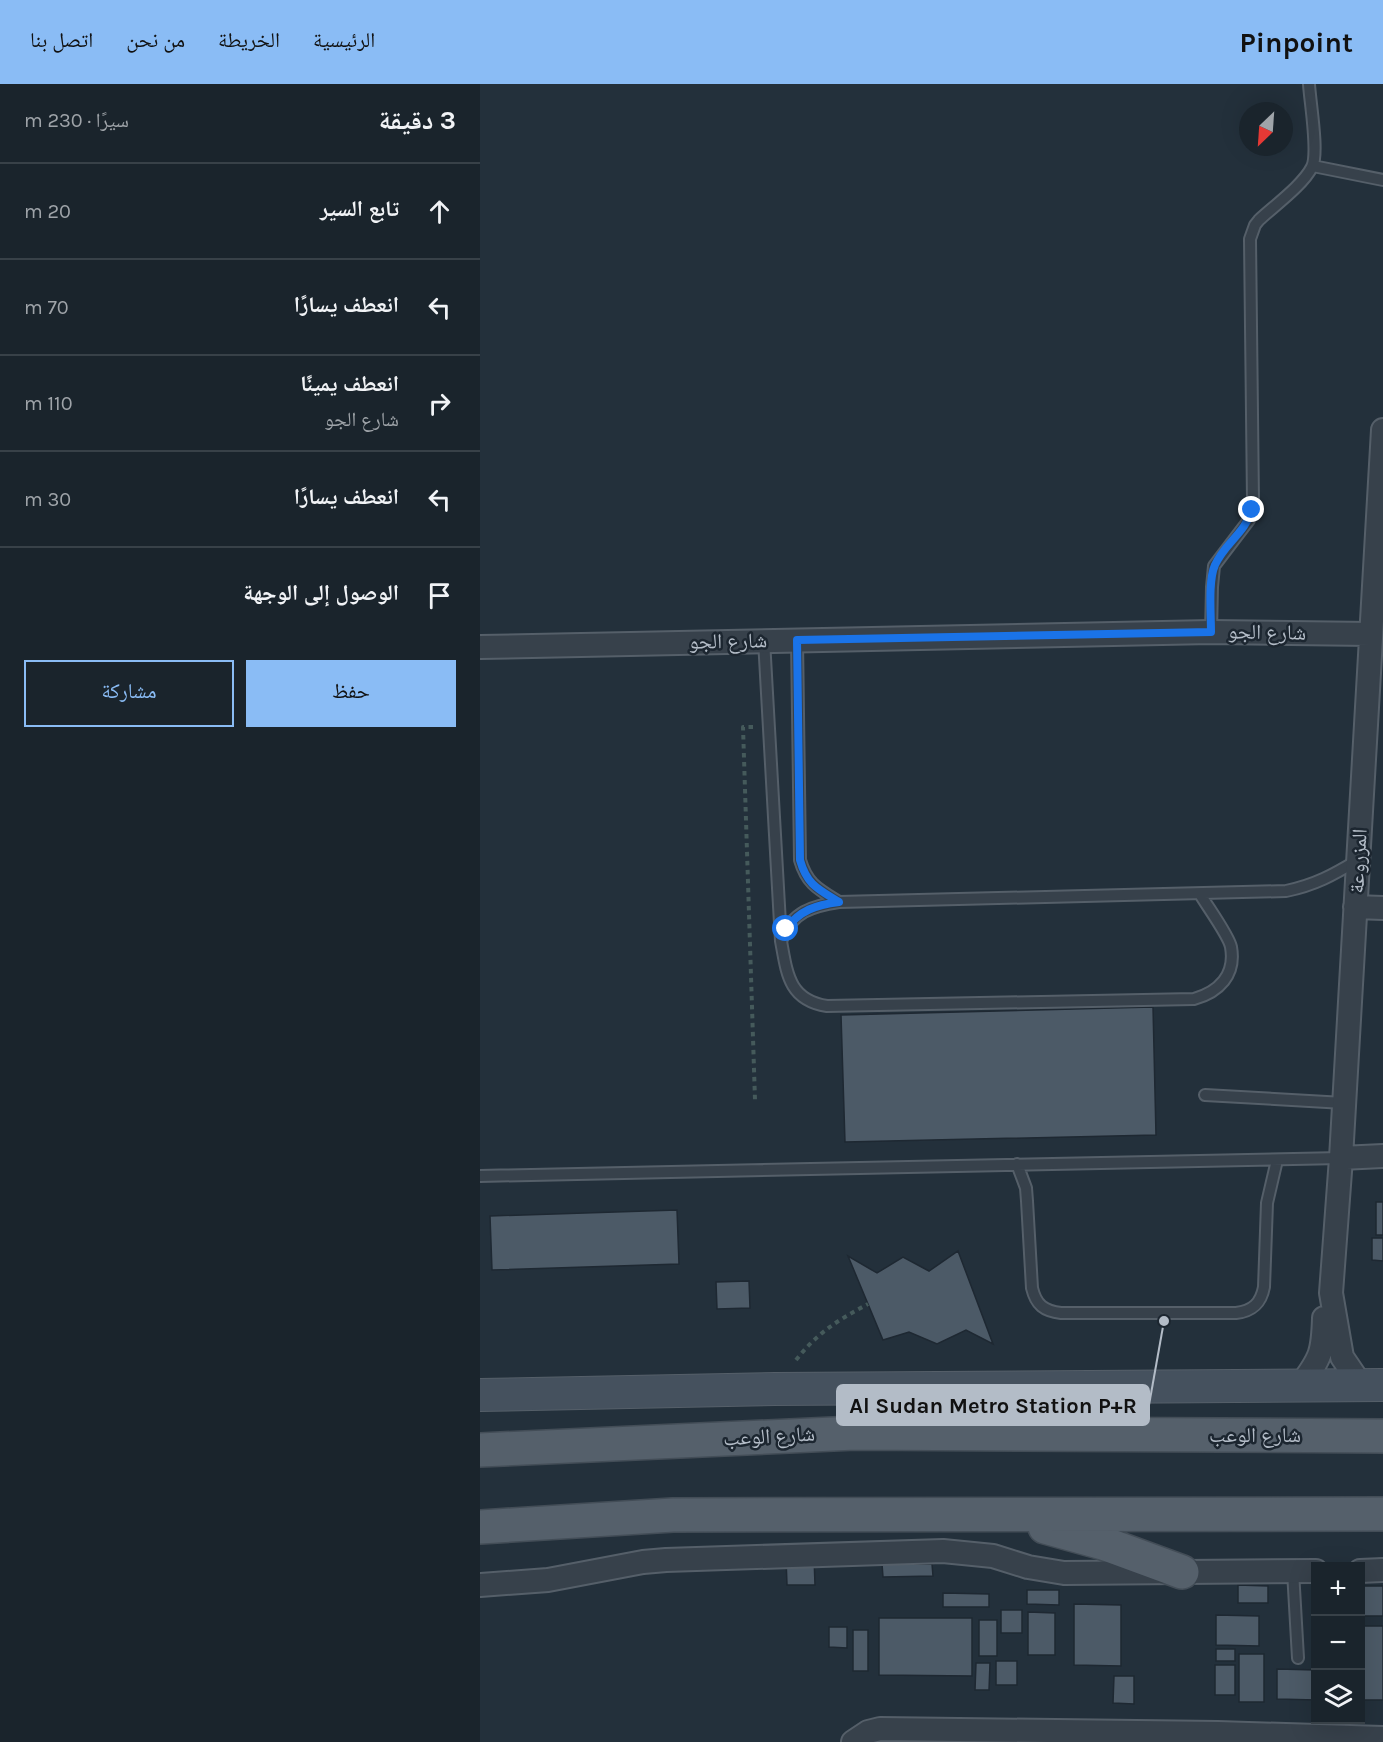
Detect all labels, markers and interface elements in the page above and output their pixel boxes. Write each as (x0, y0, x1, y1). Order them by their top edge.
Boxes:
text: Pinpoint (1240, 26, 1353, 59)
text: اتصل بنا (30, 28, 93, 52)
text: من نحن (126, 28, 185, 52)
text: الخريطة (218, 28, 280, 52)
text: الرئيسية (313, 28, 375, 52)
north arrow (1239, 102, 1293, 156)
text: 3 دقيقة (379, 105, 456, 136)
text: سيرًا · 230 m (24, 109, 129, 132)
icon: ahead (423, 195, 456, 228)
text: تابع السير (320, 196, 399, 222)
text: 20 m (24, 200, 71, 223)
icon: left (423, 291, 456, 324)
text: انعطف يسارًا (294, 292, 399, 318)
text: 70 m (24, 296, 69, 319)
text: انعطف يمينًا (300, 371, 399, 397)
icon: right (423, 387, 456, 420)
text: 110 m (24, 392, 73, 415)
text: شارع الجو (325, 408, 399, 431)
icon: left (423, 483, 456, 516)
text: انعطف يسارًا (294, 484, 399, 510)
text: 30 m (24, 488, 71, 511)
route end (1238, 496, 1264, 522)
icon: arrive (423, 579, 456, 612)
text: الوصول إلى الوجهة (243, 580, 399, 606)
street label: شارع الجو (1228, 619, 1306, 646)
street label: شارع الجو (689, 628, 767, 655)
button: مشاركة (24, 660, 234, 727)
button: حفظ (246, 660, 456, 727)
street label: المزروعة (1344, 828, 1372, 894)
route start (772, 915, 798, 941)
callout: Al Sudan Metro Station P+R (837, 1385, 1149, 1425)
text: Al Sudan Metro Station P+R (849, 1393, 1137, 1419)
street label: شارع الوعب (722, 1422, 816, 1451)
street label: شارع الوعب (1209, 1423, 1301, 1448)
map controls (1311, 1562, 1365, 1724)
button: + (1311, 1562, 1365, 1616)
button: − (1311, 1616, 1365, 1670)
button: layers (1311, 1670, 1365, 1724)

